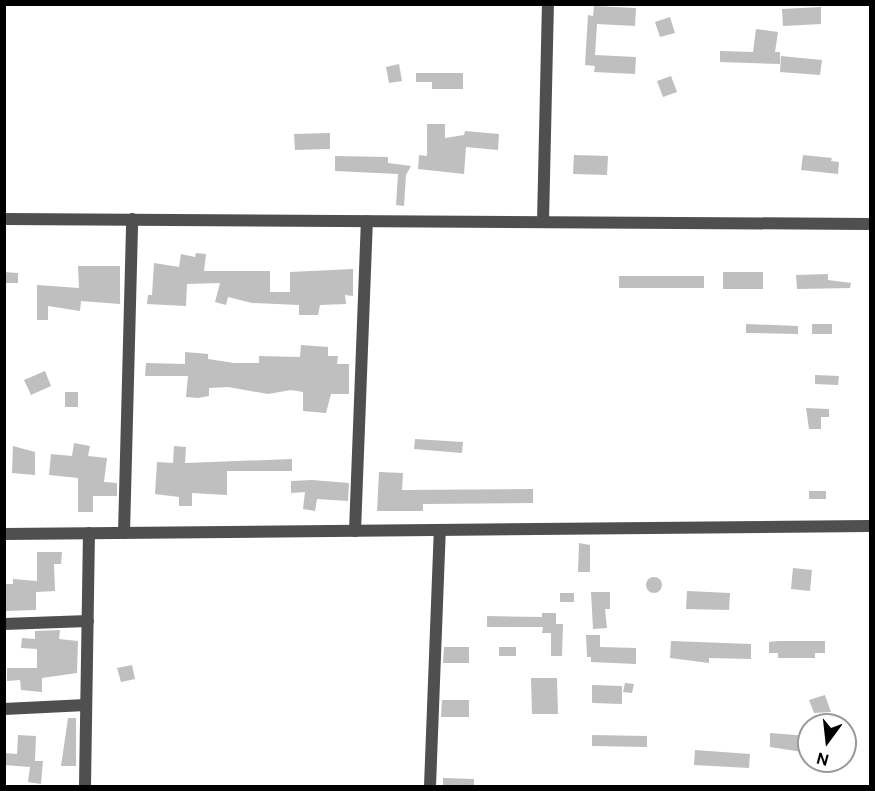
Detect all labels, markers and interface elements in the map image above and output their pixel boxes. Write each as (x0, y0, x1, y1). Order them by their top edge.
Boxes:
north arrow (797, 713, 857, 773)
text: N (814, 747, 831, 771)

